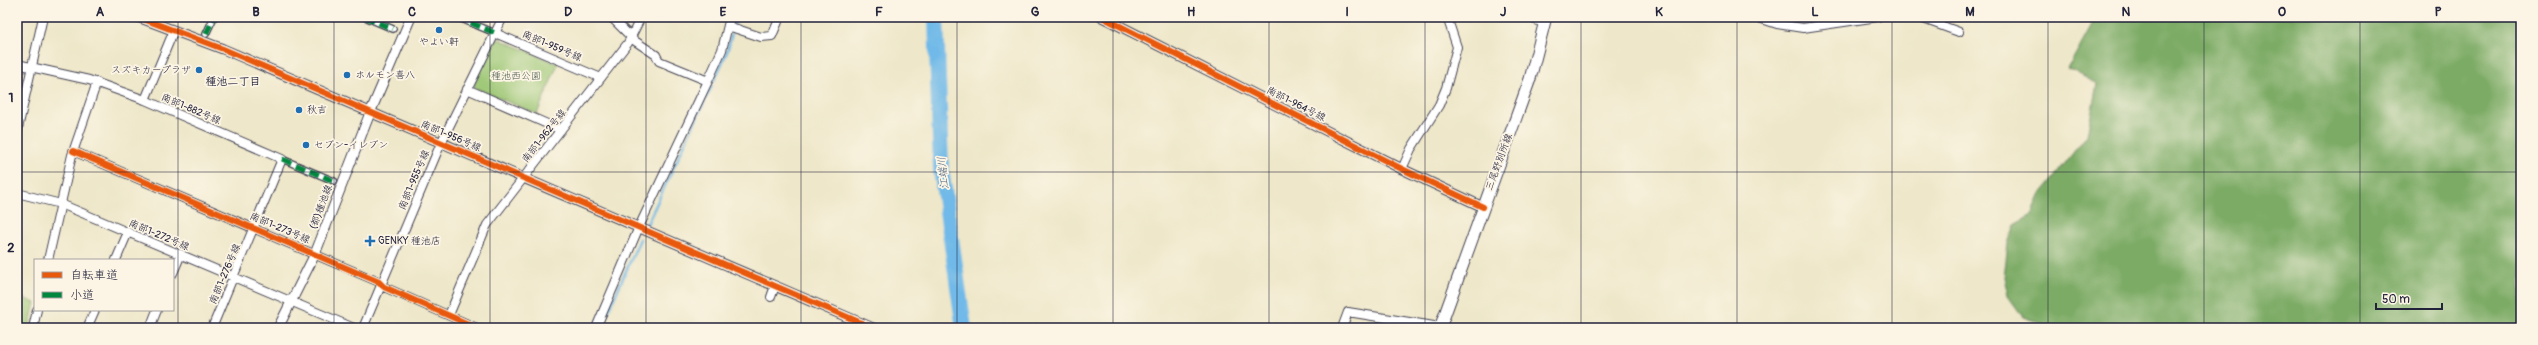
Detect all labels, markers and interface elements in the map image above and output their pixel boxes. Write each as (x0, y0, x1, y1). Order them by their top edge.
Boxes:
text: A (96, 4, 105, 20)
text: B (252, 4, 260, 20)
text: C (408, 4, 416, 20)
text: D (564, 4, 572, 20)
text: E (720, 4, 727, 20)
text: F (875, 4, 883, 20)
text: G (1031, 4, 1040, 20)
text: H (1187, 4, 1195, 20)
text: I (1345, 4, 1349, 20)
text: J (1500, 4, 1506, 20)
text: K (1655, 4, 1663, 20)
text: L (1811, 4, 1819, 20)
text: M (1965, 4, 1975, 20)
text: N (2122, 4, 2131, 20)
text: O (2278, 4, 2287, 20)
text: P (2434, 4, 2442, 20)
marker: やよい軒 (434, 25, 444, 35)
street label: 南部1-959号線 (520, 28, 584, 64)
place label: やよい軒 (419, 36, 459, 48)
place label: スズキカープラザ (111, 64, 191, 76)
marker: スズキカープラザ (194, 65, 204, 75)
place label: ホルモン喜八 (355, 69, 415, 81)
marker: ホルモン喜八 (342, 70, 352, 80)
park label: 種池西公園 (491, 70, 541, 82)
district label: 種池二丁目 (206, 75, 261, 88)
street label: 南部1-964号線 (1264, 84, 1328, 124)
text: 1 (8, 90, 14, 106)
street label: 南部1-882号線 (159, 91, 223, 127)
place label: 秋吉 (307, 104, 327, 116)
marker: 秋吉 (294, 105, 304, 115)
street label: 南部1-962号線 (519, 107, 569, 165)
street label: 南部1-956号線 (419, 118, 483, 154)
street label: 三尾野別所線 (1483, 132, 1515, 192)
place label: セブン-イレブン (314, 139, 388, 151)
marker: セブン-イレブン (301, 140, 311, 150)
street label: 南部1-955号線 (396, 148, 432, 212)
water label: 江端川 (935, 156, 951, 190)
street label: (都)種池線 (307, 183, 335, 231)
street label: 南部1-273号線 (248, 210, 312, 246)
street label: 南部1-272号線 (127, 217, 191, 253)
place label: GENKY 種池店 (378, 235, 441, 247)
marker: GENKY 種池店 (365, 236, 375, 246)
text: 2 (7, 240, 15, 256)
street label: 南部1-276号線 (207, 242, 243, 306)
legend (34, 259, 174, 311)
text: 自転車道 (70, 268, 118, 283)
scale bar (2376, 285, 2442, 311)
text: 小道 (70, 288, 94, 303)
text: 50 m (2382, 292, 2410, 307)

